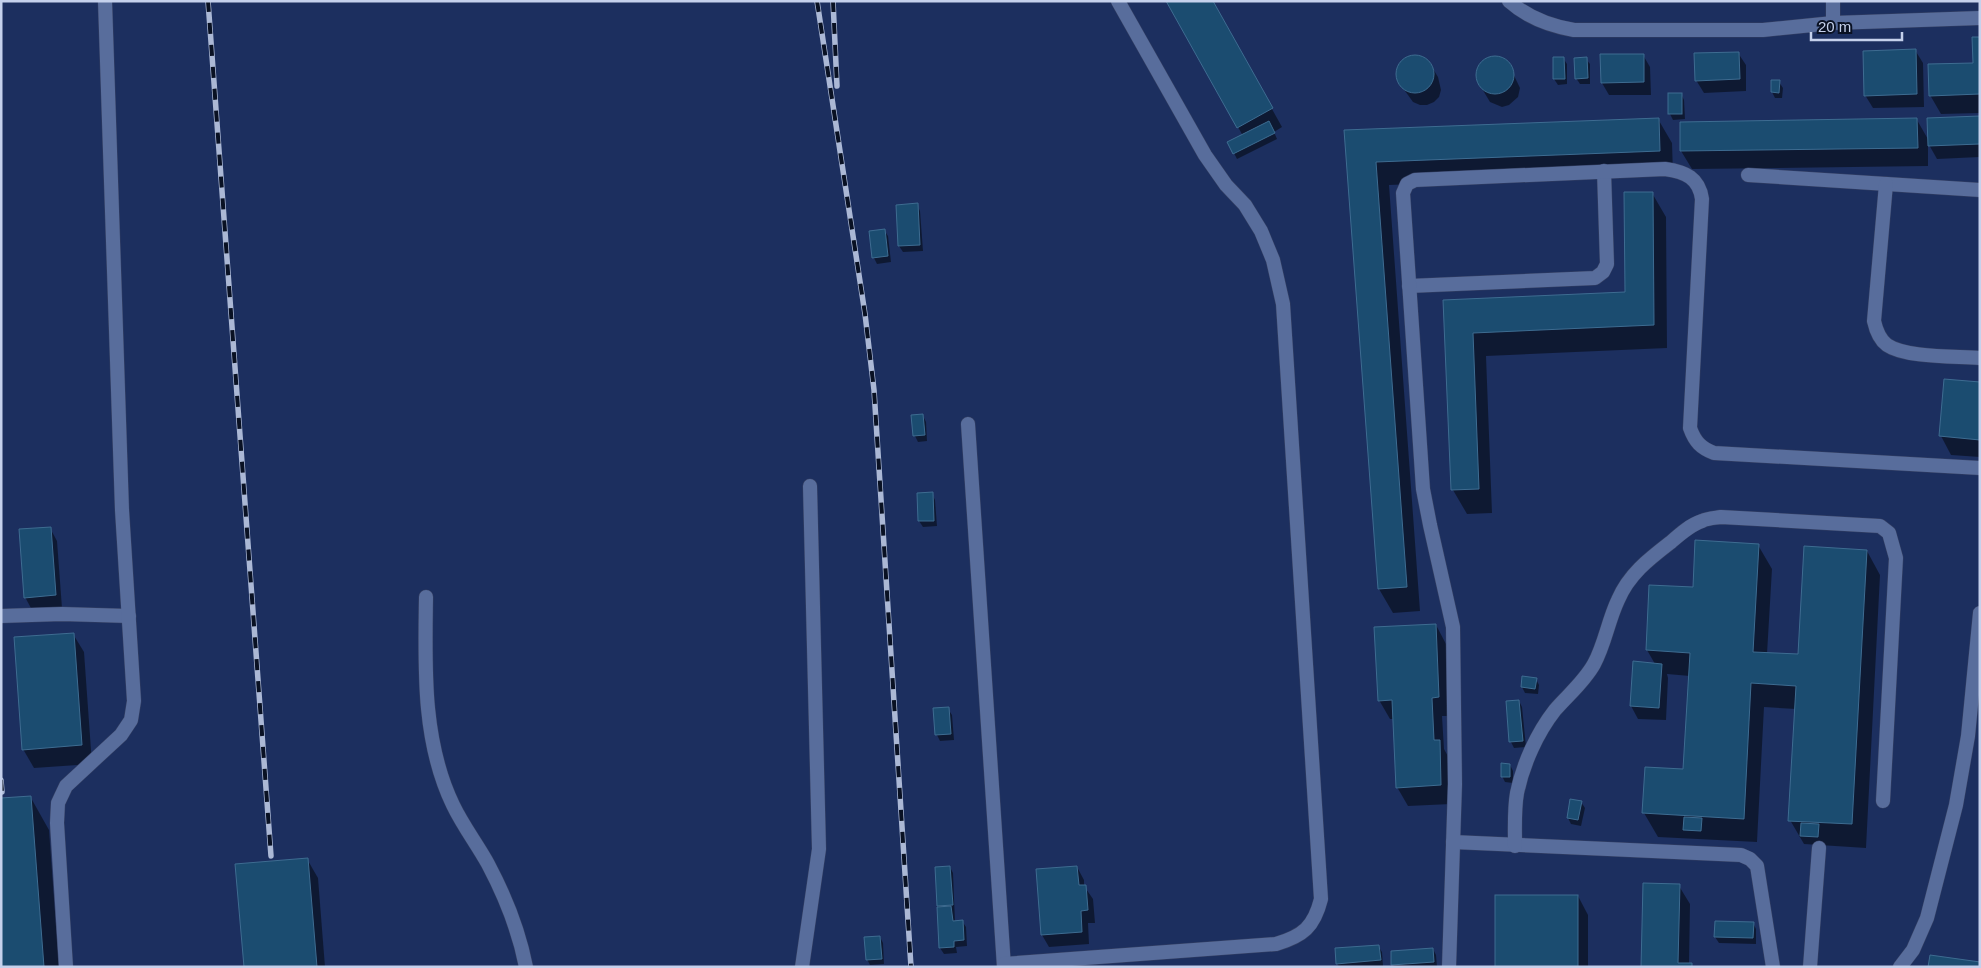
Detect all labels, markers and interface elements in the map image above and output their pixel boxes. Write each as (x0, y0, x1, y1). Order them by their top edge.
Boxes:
scale bar (1811, 10, 1902, 42)
text: 20 m (1818, 18, 1851, 35)

